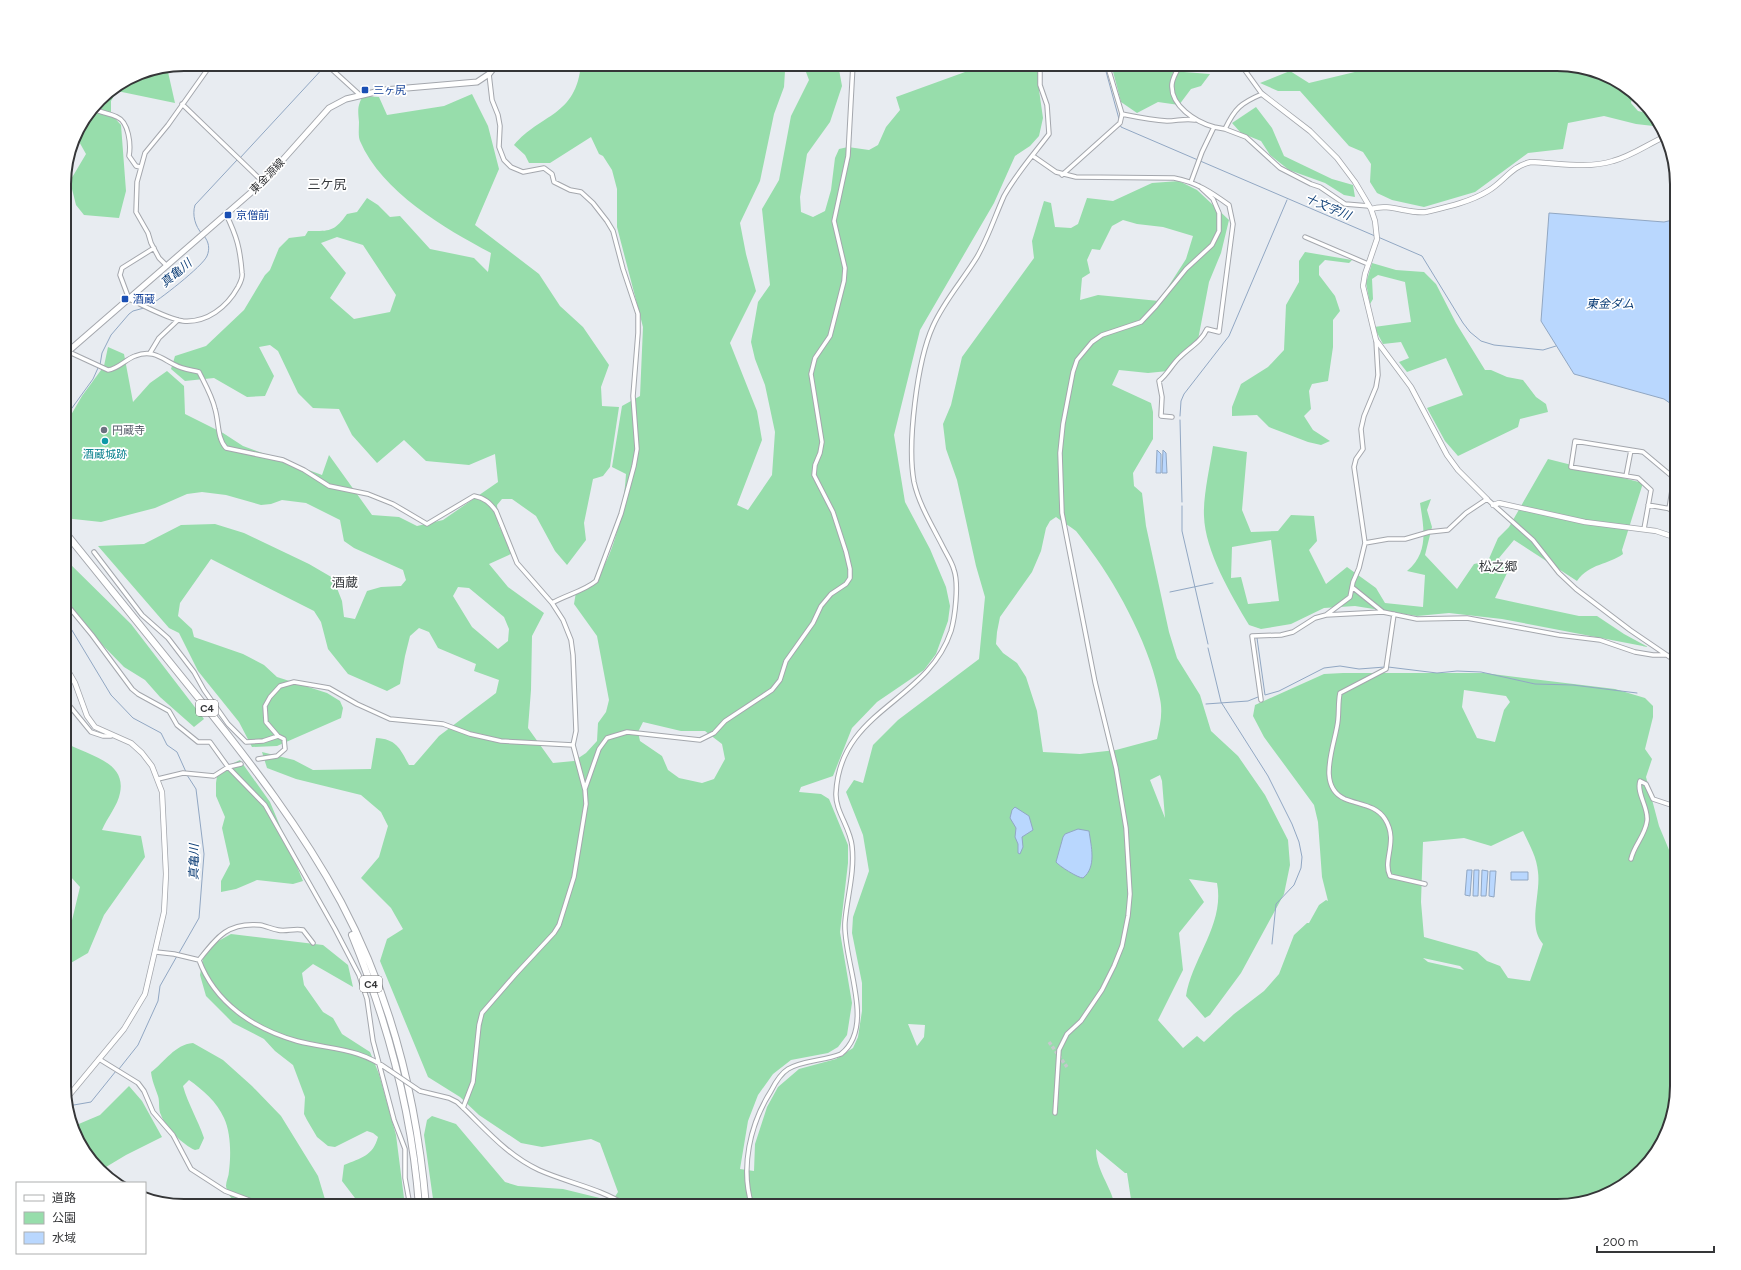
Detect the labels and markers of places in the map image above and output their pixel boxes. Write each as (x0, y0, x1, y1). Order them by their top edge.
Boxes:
place label: 三ヶ尻 (373, 84, 406, 97)
marker: 三ヶ尻 (360, 85, 370, 95)
place label: 京僧前 (236, 209, 269, 222)
marker: 京僧前 (223, 210, 233, 220)
place label: 酒蔵 (133, 293, 155, 306)
marker: 酒蔵 (120, 294, 130, 304)
place label: 円蔵寺 (112, 424, 145, 437)
marker: 円蔵寺 (99, 425, 109, 435)
marker: 酒蔵城跡 (100, 436, 110, 446)
place label: 酒蔵城跡 (83, 448, 127, 461)

